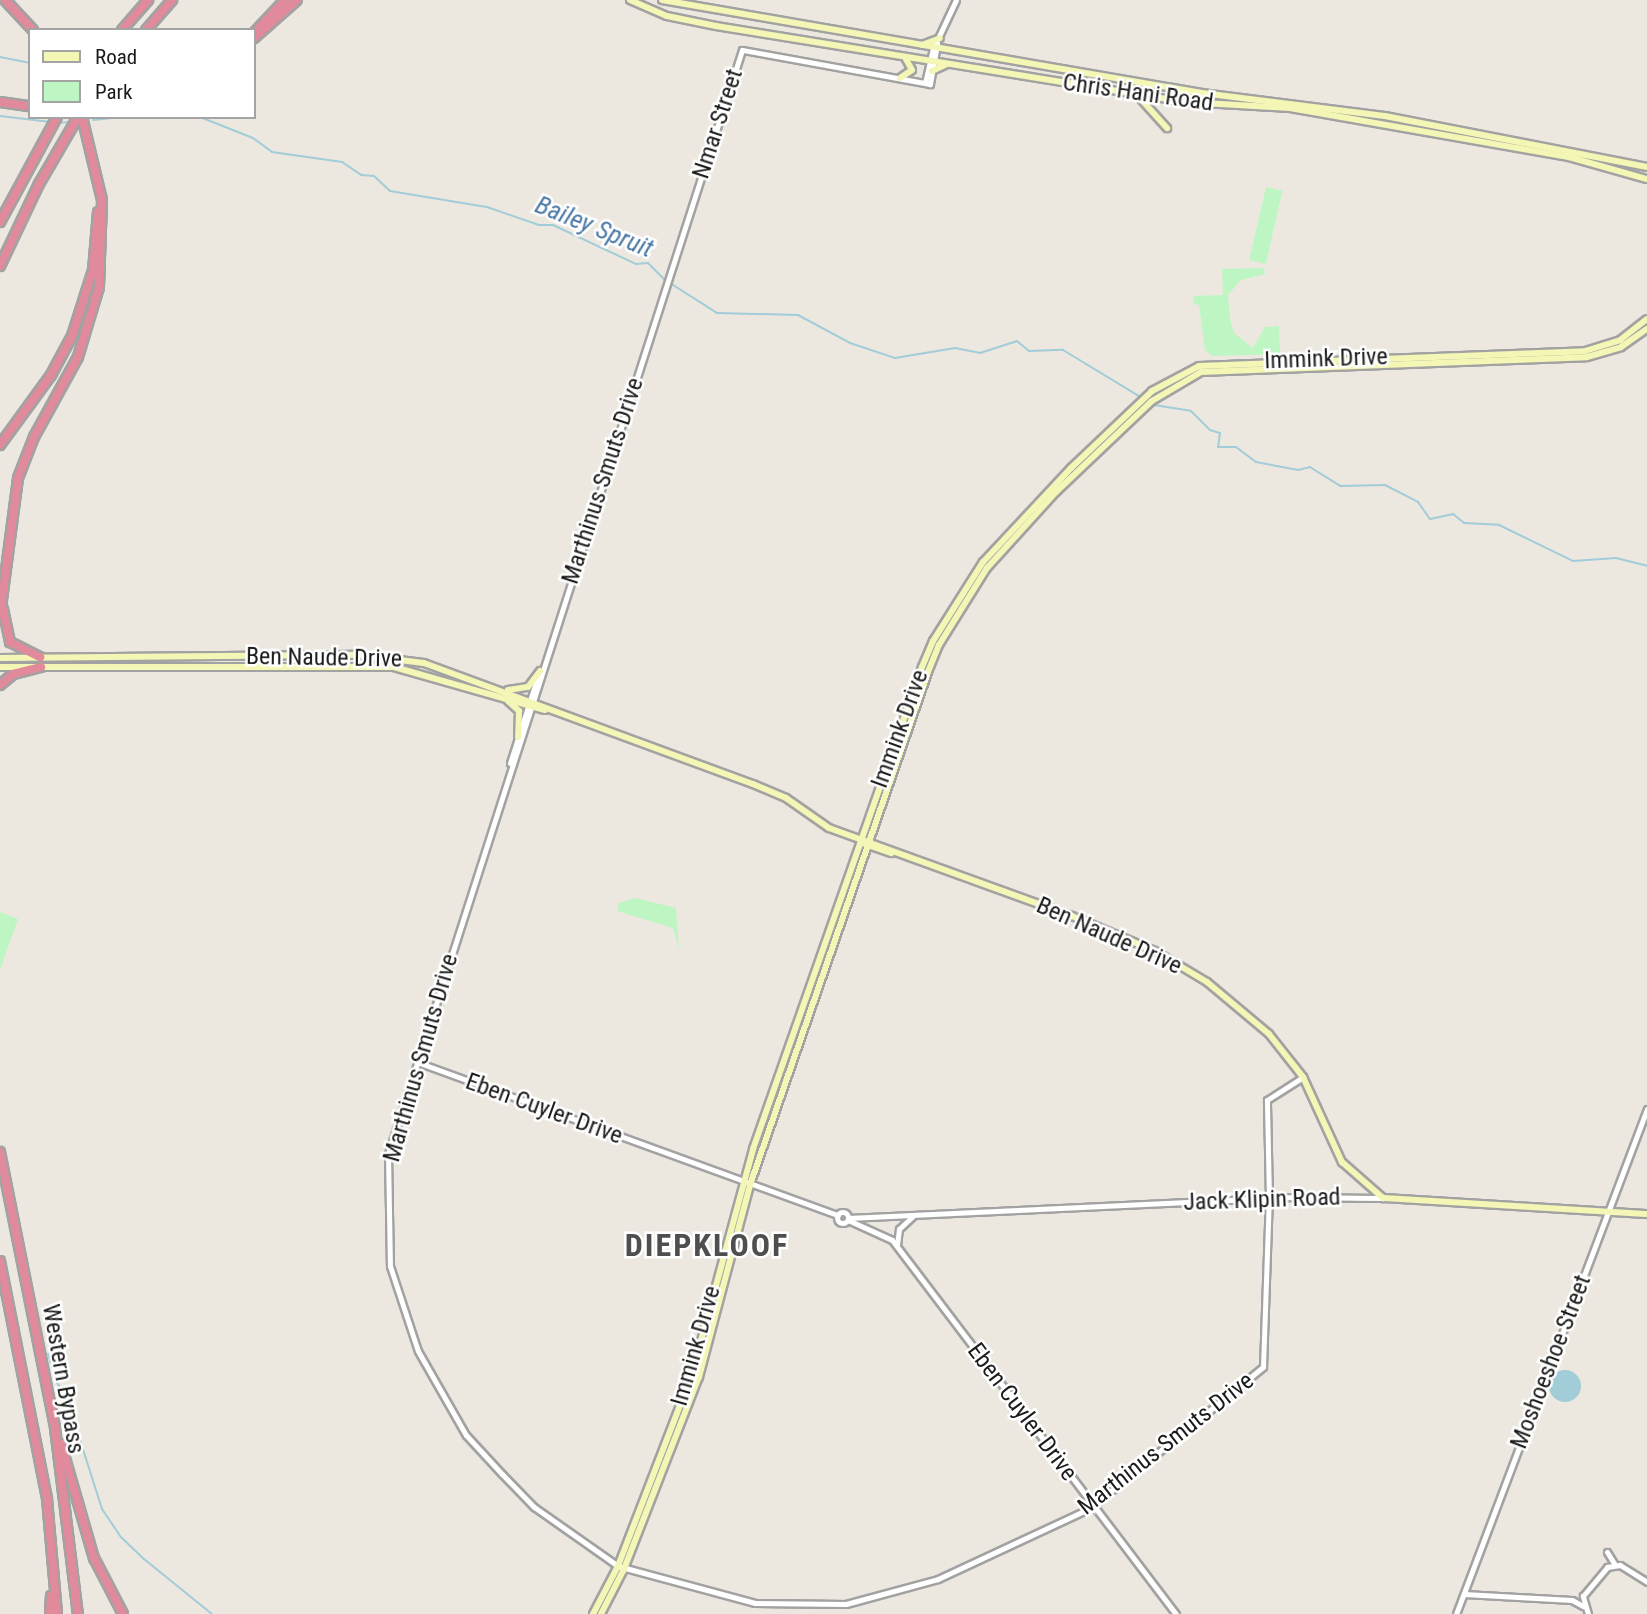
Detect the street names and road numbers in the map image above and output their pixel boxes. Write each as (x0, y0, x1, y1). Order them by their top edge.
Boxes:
street label: Nmar Street (687, 66, 749, 182)
street label: Chris Hani Road (1061, 68, 1215, 118)
street label: Immink Drive (1264, 342, 1388, 376)
street label: Marthinus Smuts Drive (556, 374, 650, 588)
street label: Ben Naude Drive (246, 642, 402, 674)
street label: Immink Drive (865, 666, 935, 792)
street label: Ben Naude Drive (1032, 891, 1186, 981)
street label: Marthinus Smuts Drive (378, 951, 464, 1165)
street label: Eben Cuyler Drive (462, 1067, 626, 1151)
street label: Jack Klipin Road (1183, 1183, 1341, 1217)
street label: Moshoeshoe Street (1505, 1271, 1597, 1453)
street label: Immink Drive (665, 1283, 727, 1409)
street label: Western Bypass (36, 1302, 90, 1456)
street label: Eben Cuyler Drive (961, 1338, 1083, 1486)
street label: Marthinus Smuts Drive (1072, 1366, 1260, 1522)

